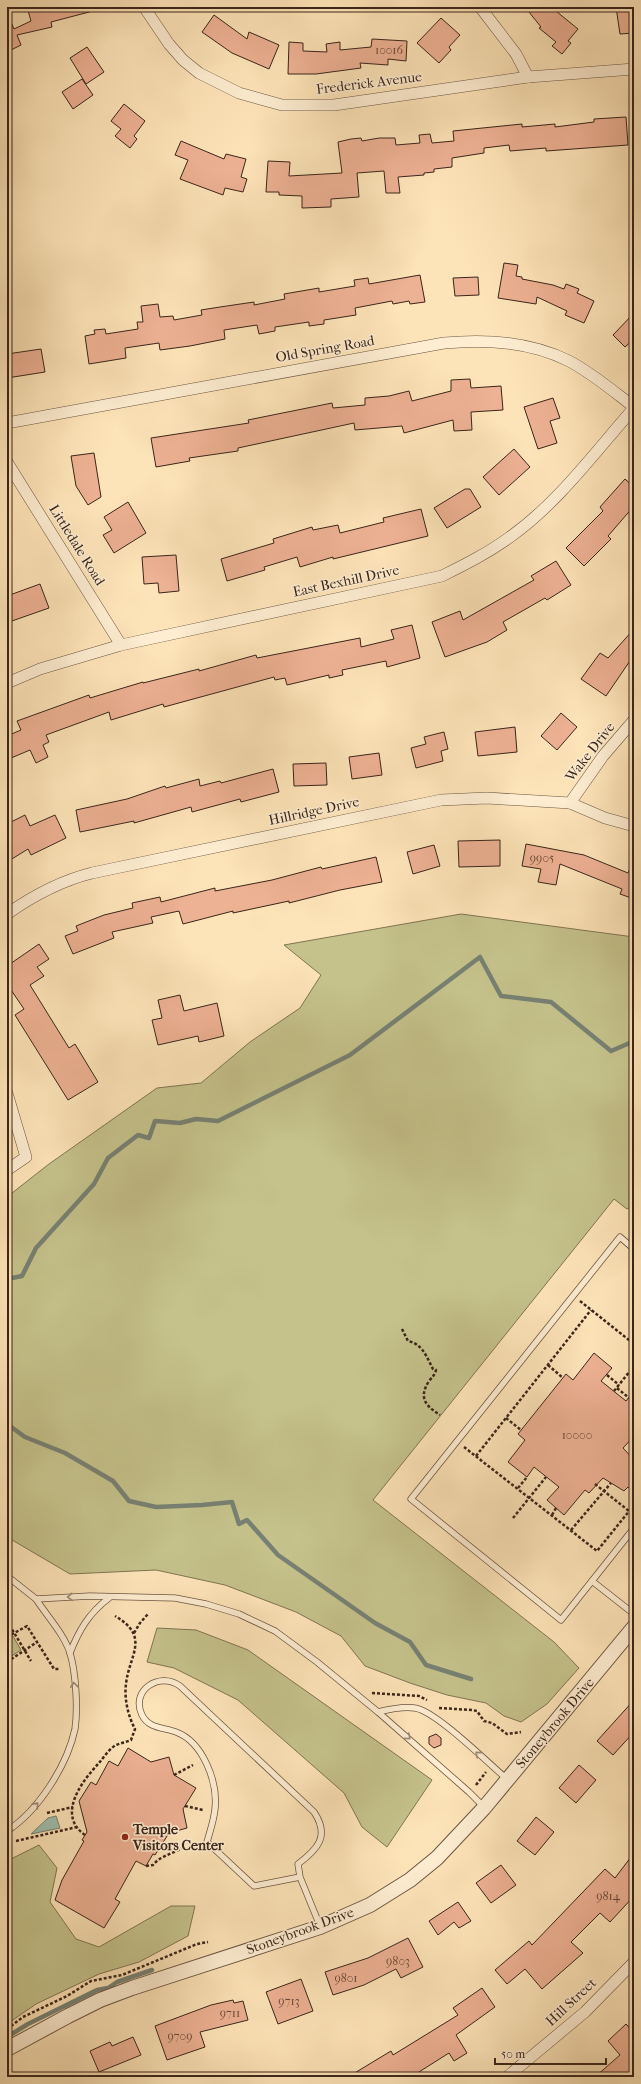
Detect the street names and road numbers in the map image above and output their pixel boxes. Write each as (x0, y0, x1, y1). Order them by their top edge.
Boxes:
street label: Frederick Avenue (315, 68, 423, 98)
street label: Old Spring Road (274, 332, 376, 366)
street label: Littledale Road (45, 501, 109, 589)
street label: East Bexhill Drive (291, 561, 401, 601)
street label: Wake Drive (561, 719, 618, 786)
street label: Hillridge Drive (267, 793, 361, 829)
street label: Stoneybrook Drive (512, 1674, 598, 1772)
street label: Stoneybrook Drive (244, 1904, 356, 1958)
street label: Hill Street (542, 1974, 600, 2030)

